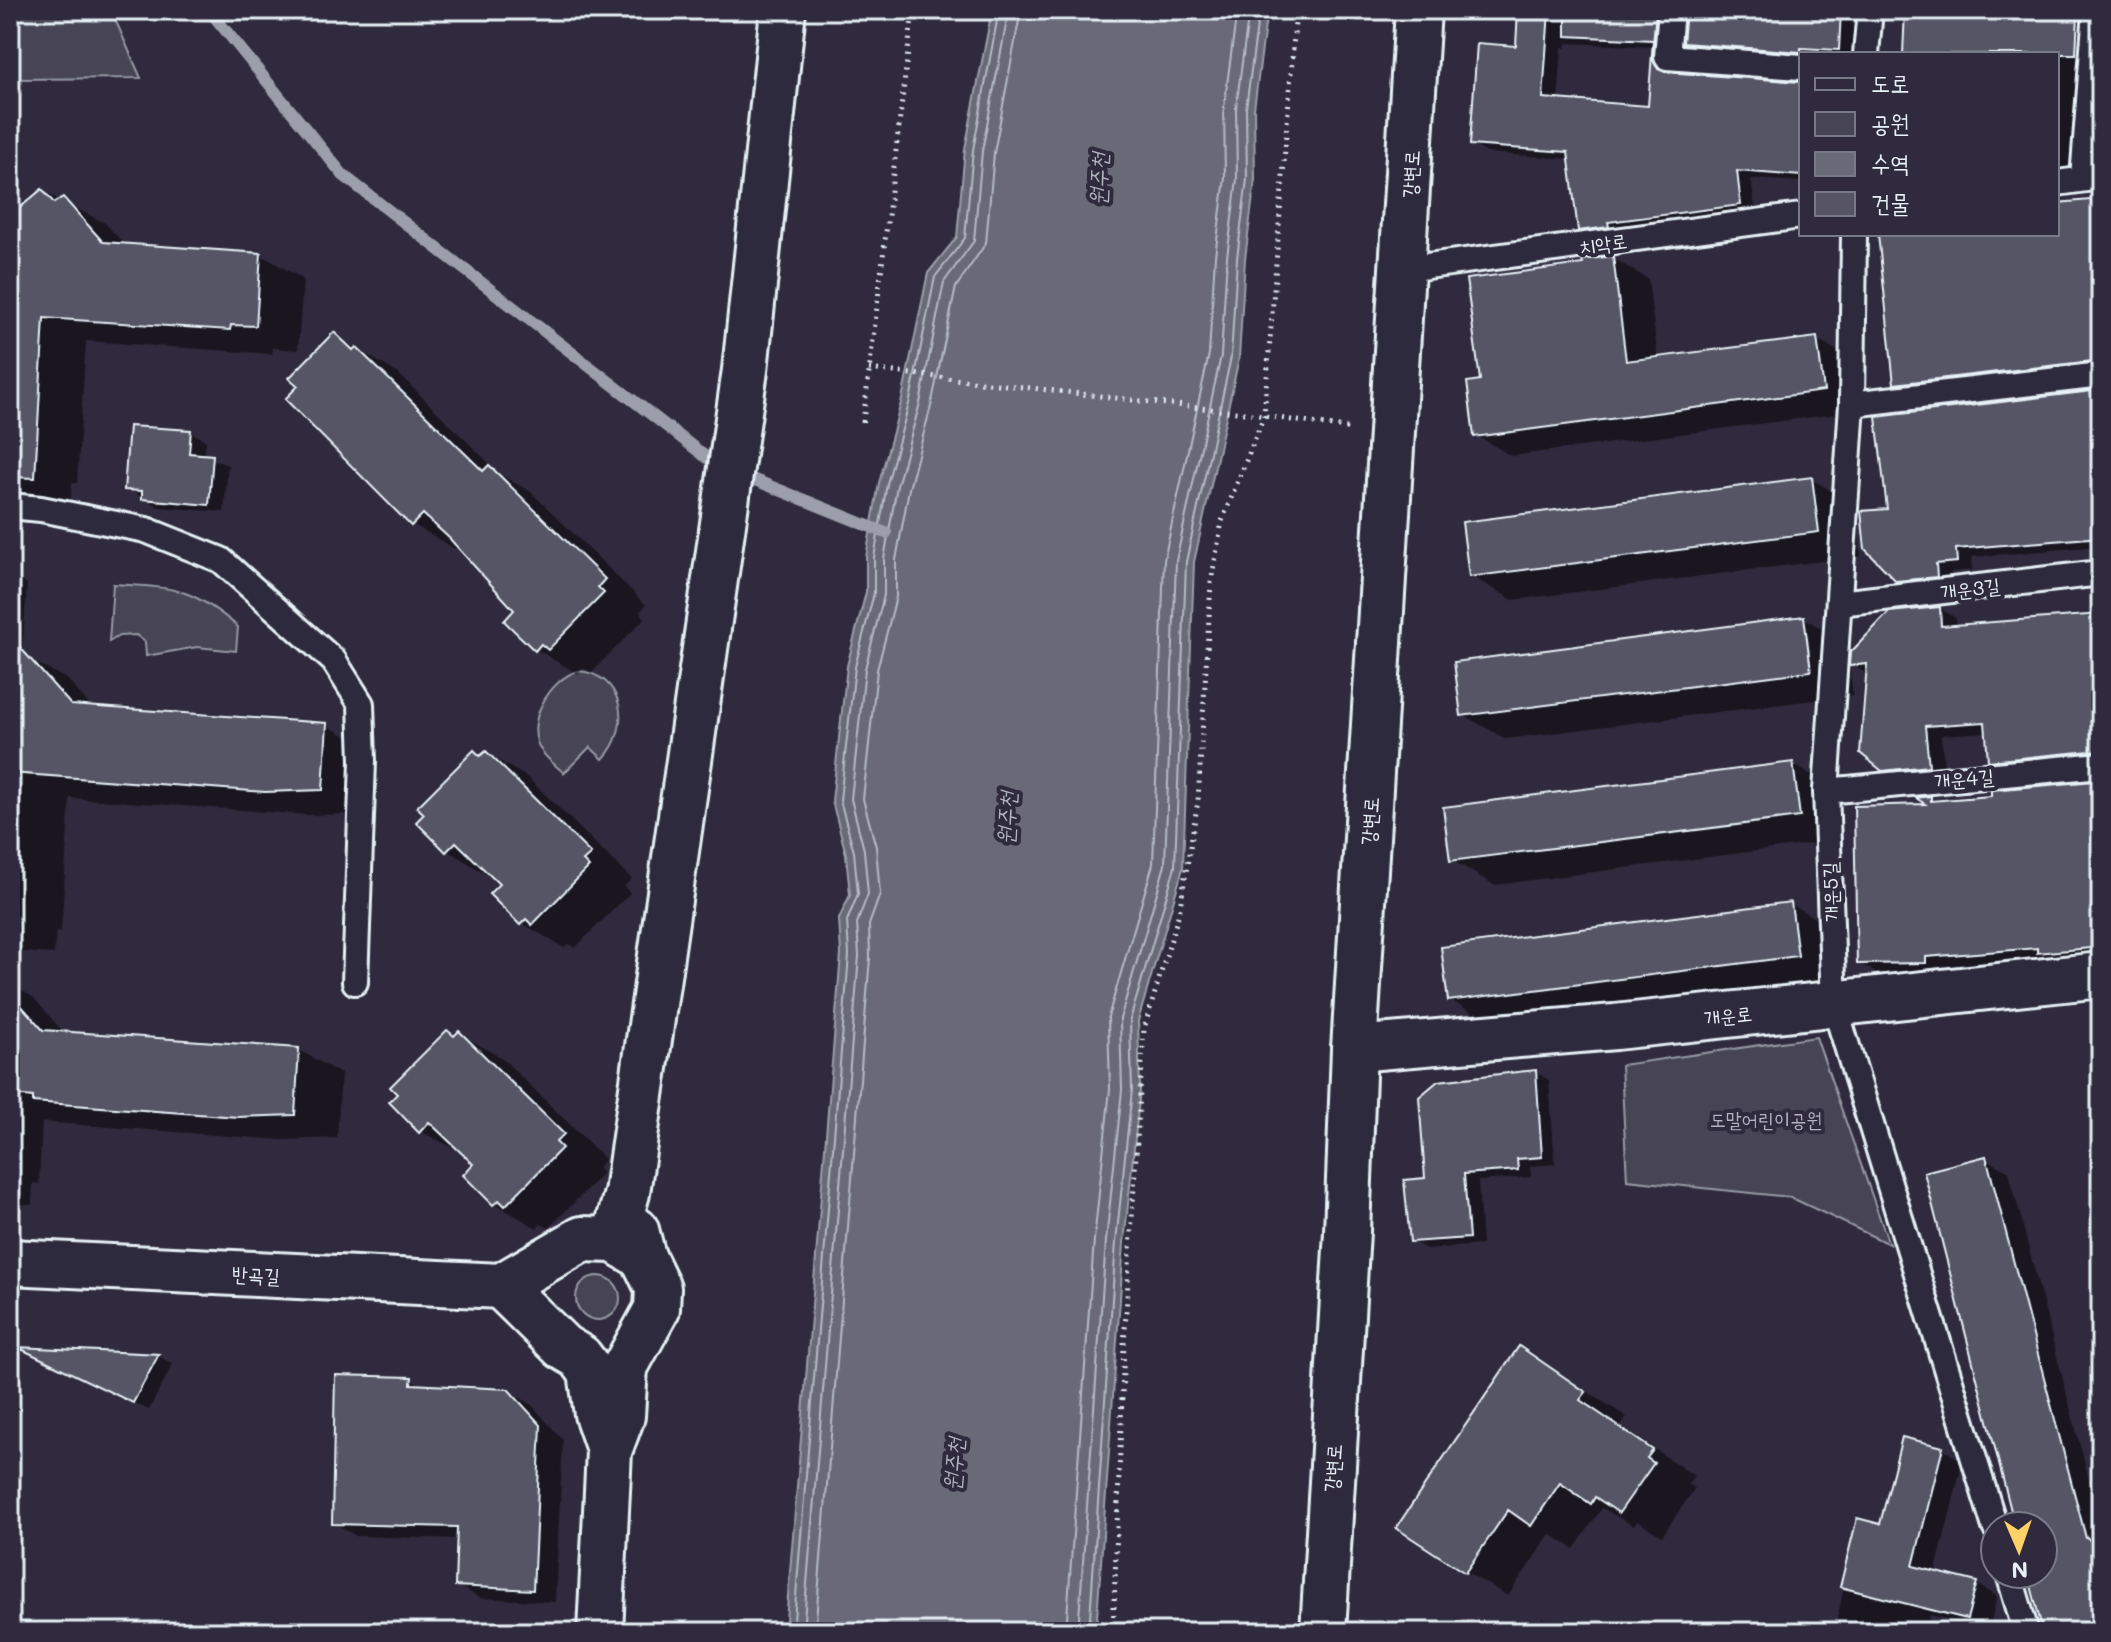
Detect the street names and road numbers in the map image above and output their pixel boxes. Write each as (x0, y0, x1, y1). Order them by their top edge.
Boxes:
street label: 강변로 (1396, 149, 1424, 199)
street label: 치악로 (1577, 227, 1629, 259)
street label: 개운3길 (1939, 571, 2001, 605)
street label: 개운4길 (1933, 762, 1995, 794)
street label: 강변로 (1354, 796, 1384, 846)
street label: 개운5길 (1816, 862, 1844, 922)
street label: 개운로 (1703, 1000, 1753, 1030)
street label: 반곡길 (231, 1260, 281, 1288)
street label: 강변로 (1317, 1443, 1347, 1493)

